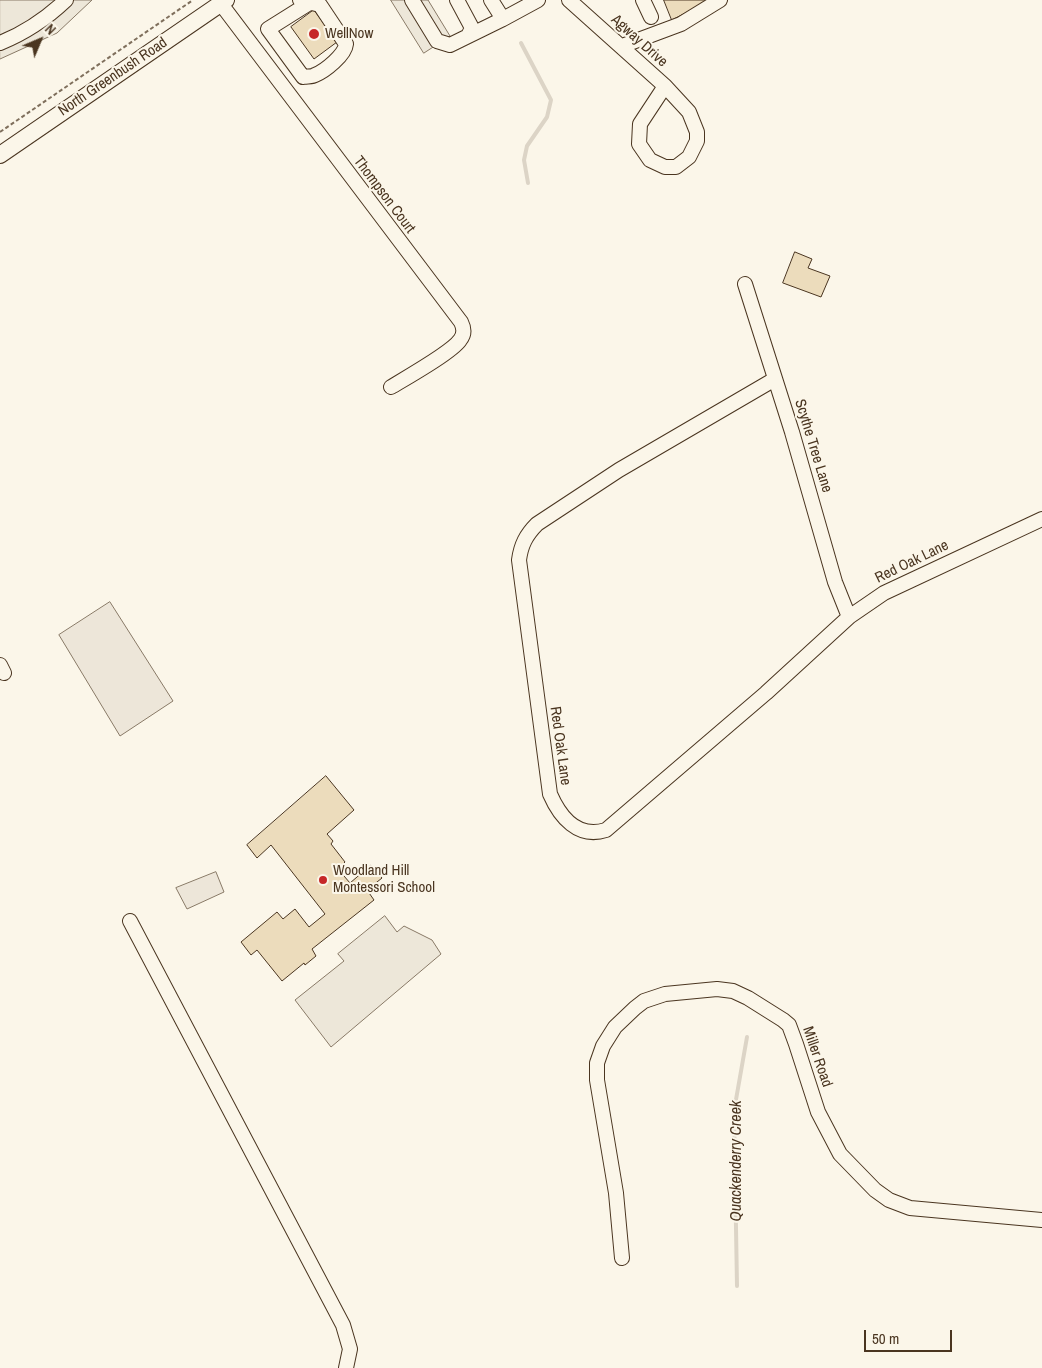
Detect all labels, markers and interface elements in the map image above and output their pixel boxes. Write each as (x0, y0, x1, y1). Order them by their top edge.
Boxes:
street label: Agway Drive (607, 11, 671, 71)
north arrow (15, 15, 65, 65)
text: N (41, 20, 60, 39)
place label: WellNow (325, 25, 373, 43)
marker: WellNow (307, 27, 321, 41)
street label: North Greenbush Road (55, 34, 171, 120)
street label: Thompson Court (349, 153, 419, 237)
street label: Scythe Tree Lane (790, 397, 836, 495)
street label: Red Oak Lane (872, 537, 952, 587)
street label: Red Oak Lane (546, 705, 574, 787)
place label: Woodland Hill Montessori School (333, 862, 435, 897)
marker: Woodland Hill Montessori School (317, 874, 329, 886)
street label: Miller Road (798, 1024, 836, 1090)
water label: Quackenderry Creek (727, 1100, 747, 1222)
scale bar (867, 1320, 954, 1352)
text: 50 m (872, 1328, 899, 1349)

